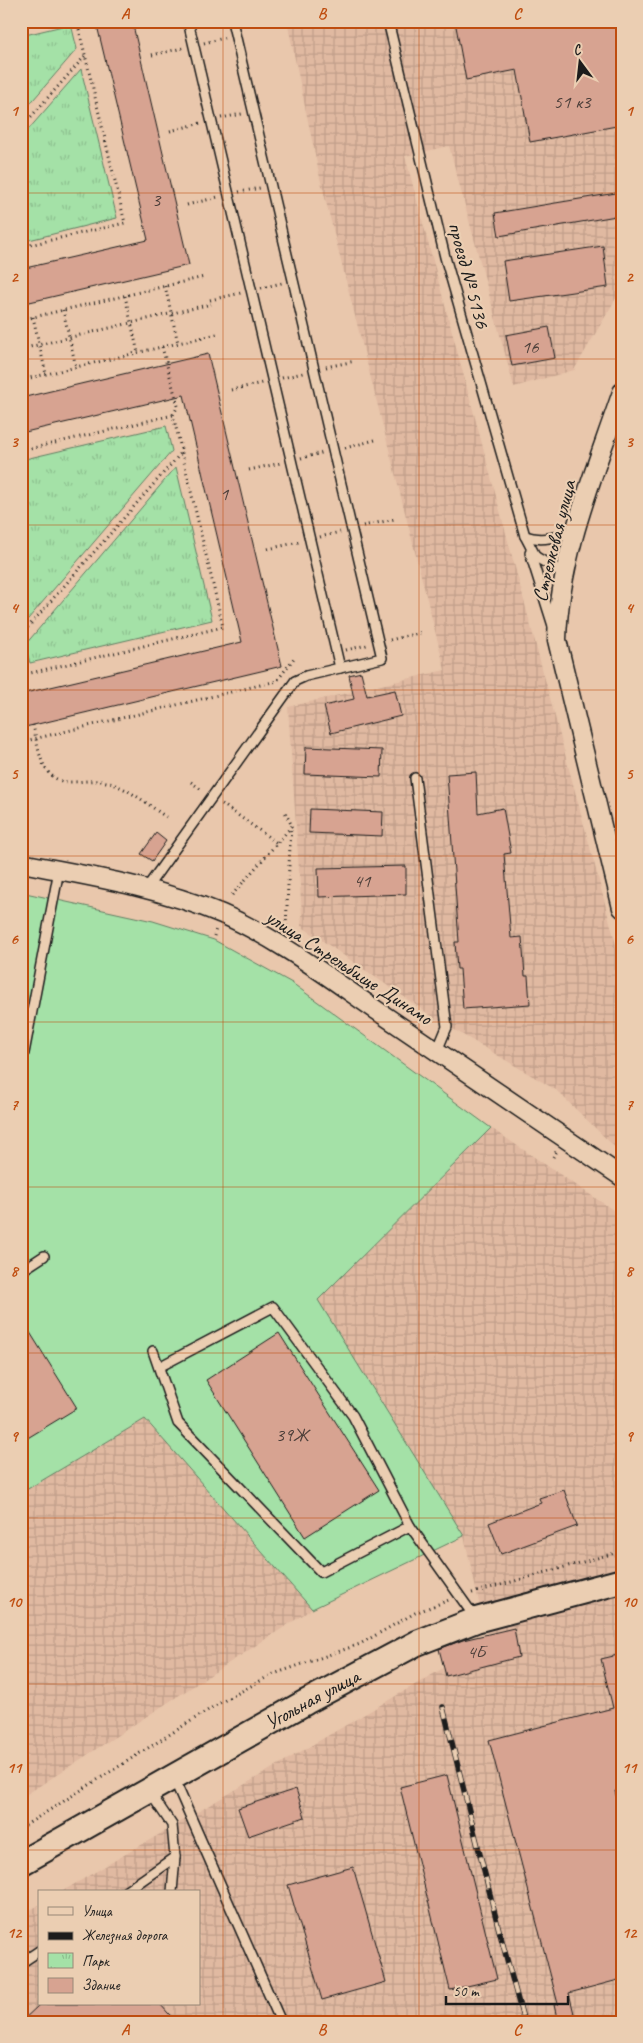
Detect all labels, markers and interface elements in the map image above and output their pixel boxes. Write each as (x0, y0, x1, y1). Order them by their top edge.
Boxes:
text: A (121, 4, 131, 24)
text: B (318, 4, 328, 24)
text: C (513, 4, 523, 24)
north arrow (556, 38, 606, 88)
text: С (571, 40, 584, 59)
house number: 51 к3 (553, 90, 592, 114)
text: 1 (10, 101, 19, 121)
text: 1 (625, 101, 634, 121)
house number: 3 (152, 188, 162, 212)
street label: проезд № 5136 (442, 219, 496, 332)
text: 2 (10, 267, 19, 287)
text: 2 (625, 267, 634, 287)
house number: 16 (521, 335, 540, 359)
text: 3 (10, 432, 19, 452)
text: 3 (625, 432, 634, 452)
street label: Стрелковая улица (526, 476, 582, 604)
house number: 1 (220, 482, 230, 506)
text: 4 (10, 598, 19, 618)
text: 4 (625, 598, 634, 618)
text: 5 (11, 764, 20, 784)
text: 5 (626, 764, 635, 784)
house number: 41 (353, 869, 372, 893)
street label: улица Стрельбище Динамо (259, 902, 438, 1031)
text: 6 (10, 929, 19, 949)
text: 6 (625, 929, 634, 949)
text: 7 (10, 1095, 19, 1115)
text: 7 (625, 1095, 634, 1115)
text: 8 (10, 1261, 19, 1281)
text: 8 (625, 1261, 634, 1281)
house number: 39Ж (276, 1423, 311, 1447)
text: 9 (10, 1426, 19, 1446)
text: 9 (625, 1426, 634, 1446)
text: 10 (7, 1592, 23, 1612)
text: 10 (622, 1592, 638, 1612)
house number: 4Б (467, 1640, 488, 1664)
street label: Угольная улица (260, 1662, 366, 1736)
text: 11 (7, 1758, 23, 1778)
text: 11 (622, 1758, 638, 1778)
legend (38, 1890, 200, 2006)
text: Улица (82, 1902, 113, 1921)
text: 12 (7, 1923, 23, 1943)
text: 12 (622, 1923, 638, 1943)
text: Железная дорога (82, 1926, 169, 1945)
text: Парк (82, 1952, 110, 1971)
scale bar (446, 1973, 568, 2005)
text: Здание (82, 1976, 121, 1995)
text: 50 m (453, 1982, 480, 2001)
text: A (121, 2020, 131, 2040)
text: B (318, 2020, 328, 2040)
text: C (513, 2020, 523, 2040)

